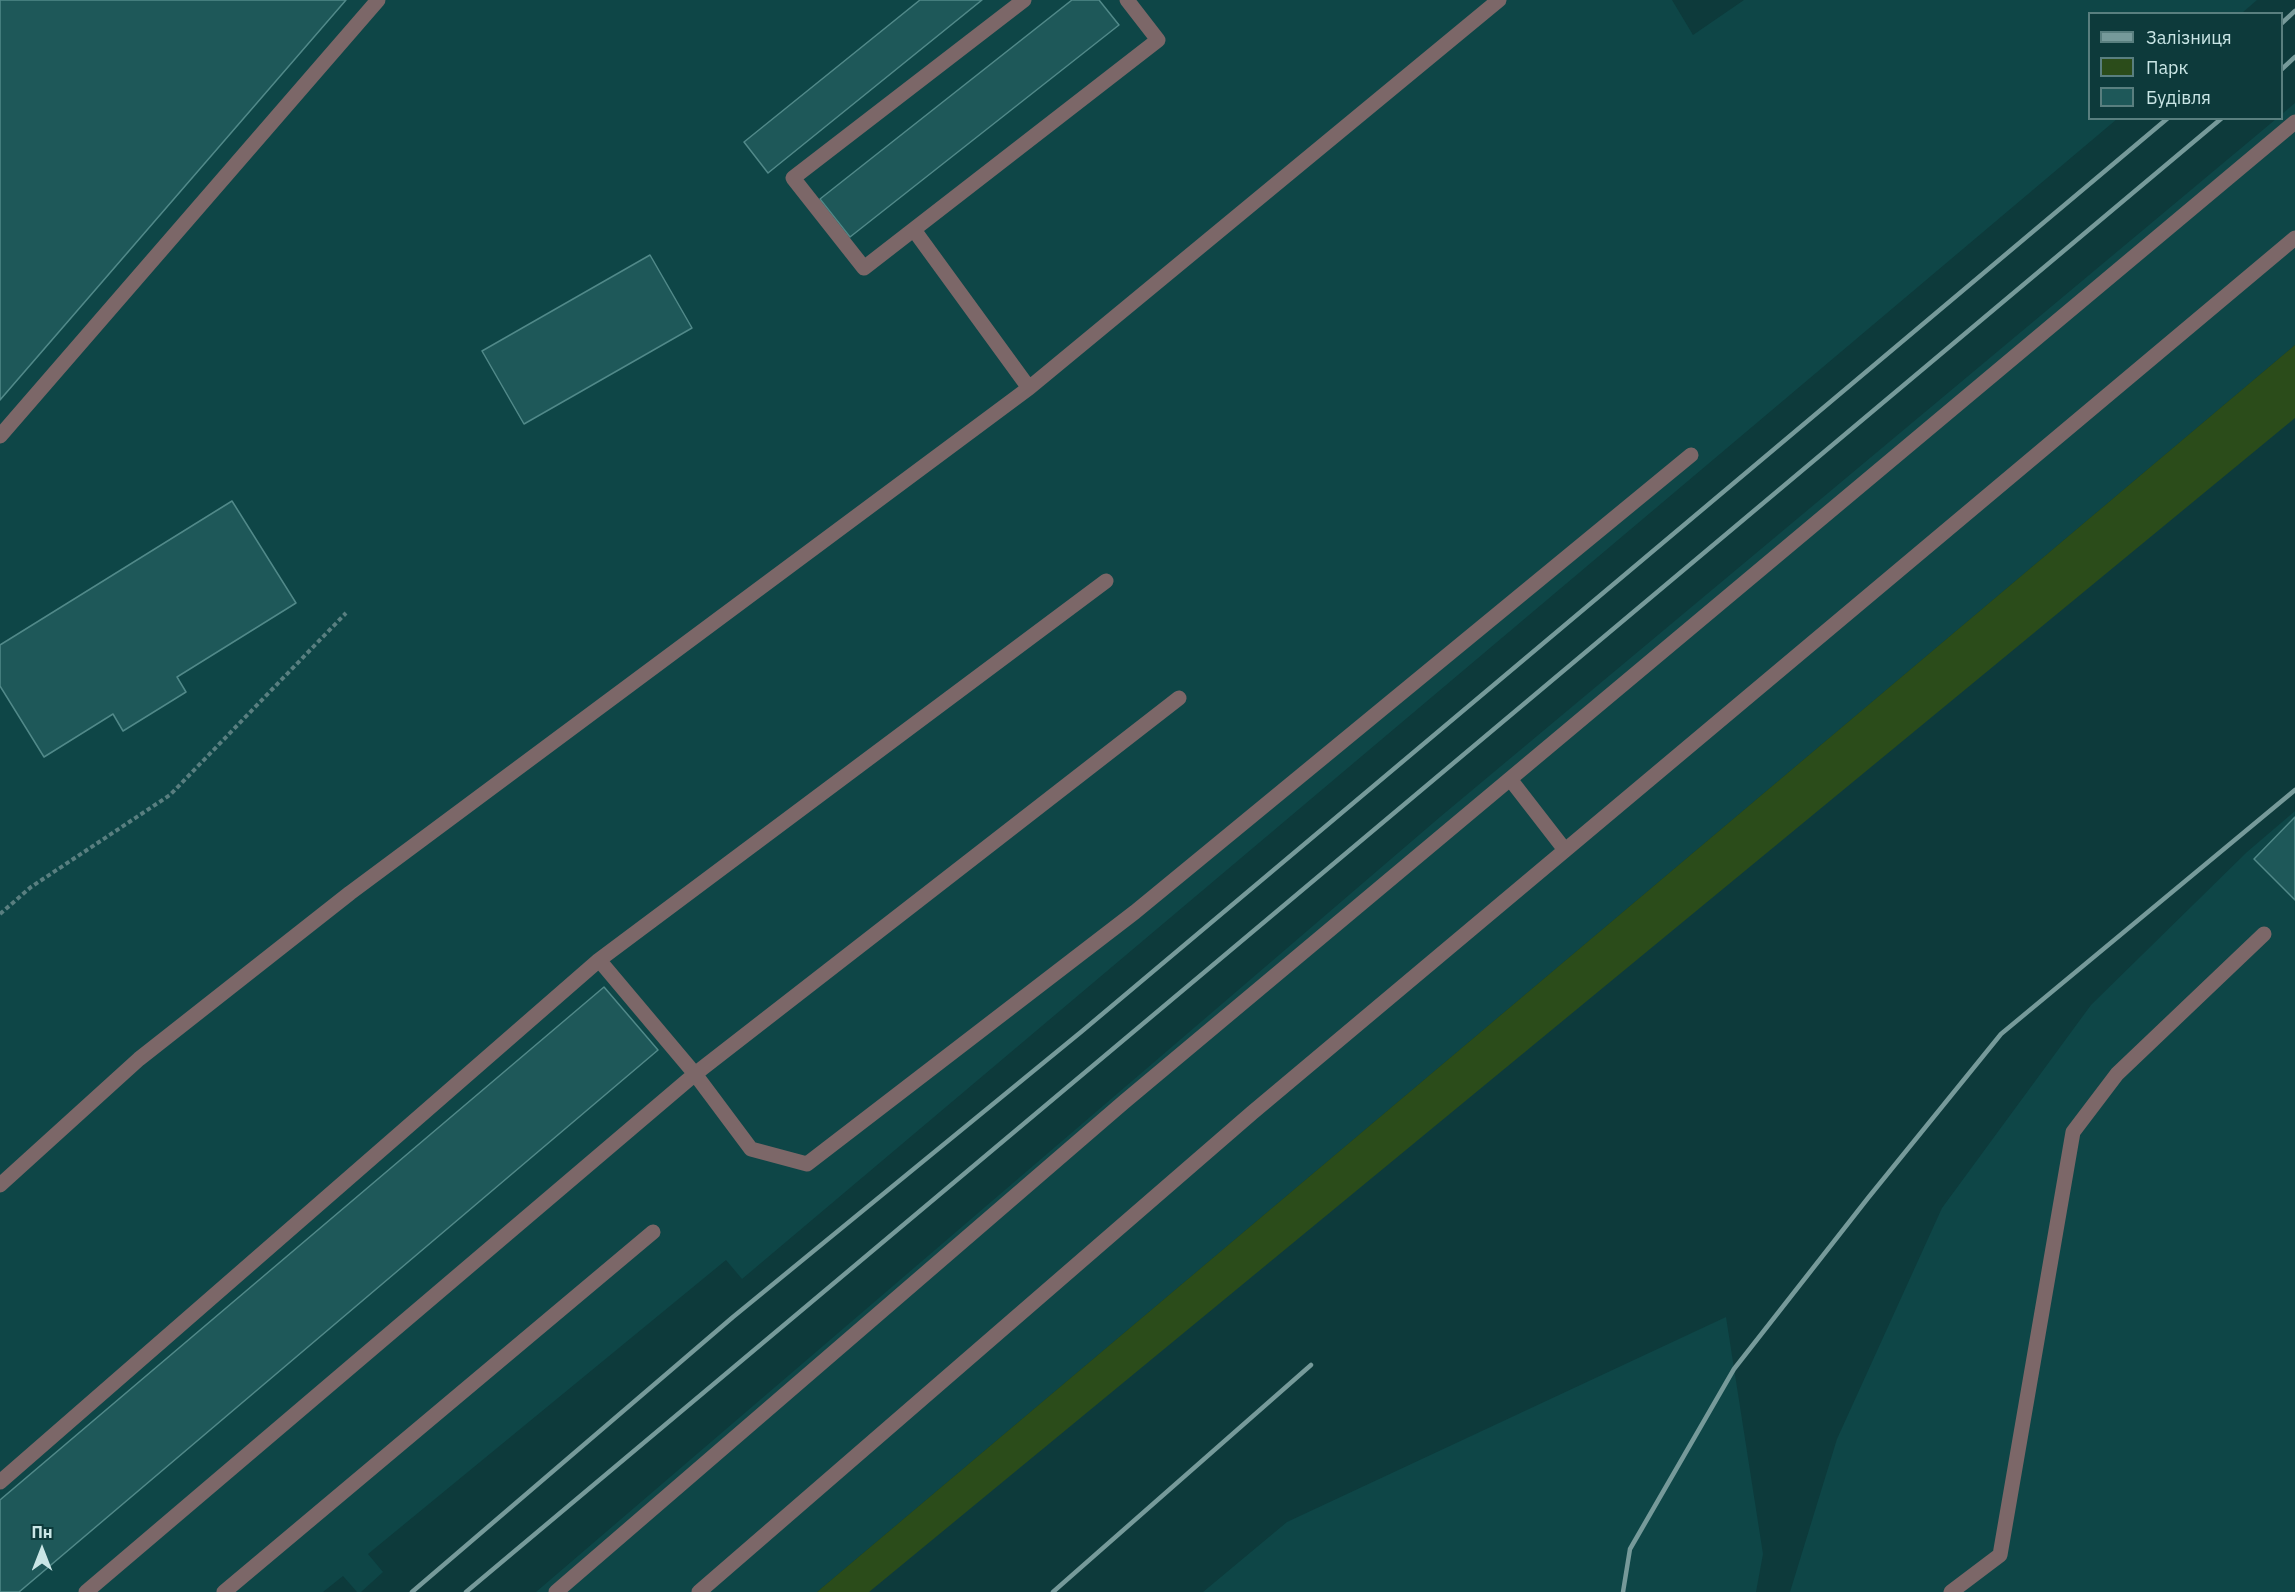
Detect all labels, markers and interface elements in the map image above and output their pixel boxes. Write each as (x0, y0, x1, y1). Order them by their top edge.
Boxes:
legend (2088, 12, 2283, 120)
text: Залізниця (2146, 26, 2232, 49)
text: Парк (2146, 56, 2188, 79)
text: Будівля (2146, 86, 2211, 109)
north arrow (12, 1520, 72, 1580)
text: Пн (31, 1522, 53, 1542)

